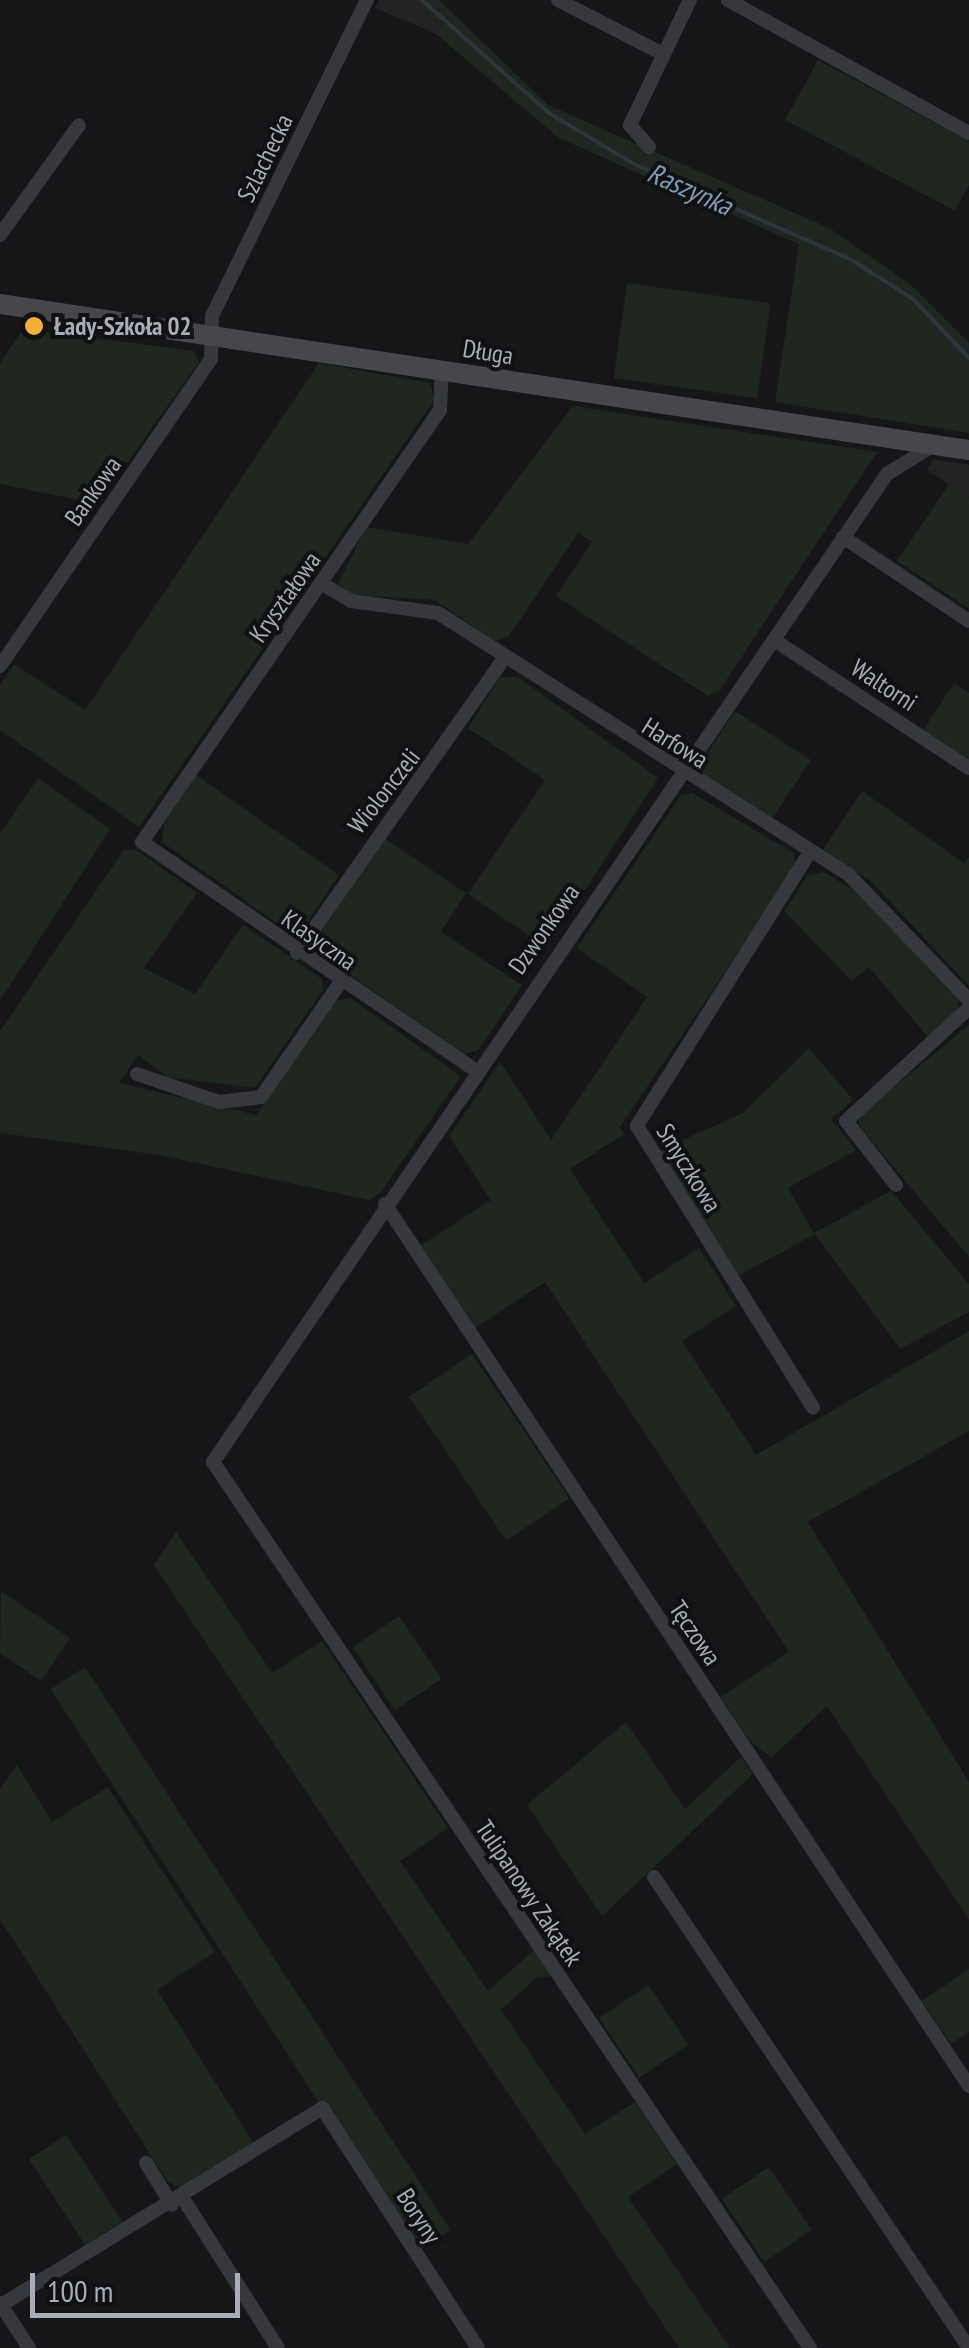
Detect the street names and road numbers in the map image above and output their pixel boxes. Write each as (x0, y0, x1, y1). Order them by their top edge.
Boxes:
street label: Szlachecka (231, 109, 299, 207)
street label: Długa (461, 333, 515, 371)
street label: Bankowa (58, 451, 128, 531)
street label: Kryształowa (243, 546, 327, 648)
street label: Waltorni (845, 653, 923, 717)
street label: Harfowa (637, 711, 713, 775)
street label: Wiolonczeli (342, 743, 426, 839)
street label: Dzwonkowa (502, 878, 586, 980)
street label: Klasyczna (276, 903, 362, 977)
street label: Smyczkowa (650, 1118, 728, 1218)
street label: Tęczowa (663, 1595, 727, 1671)
street label: Tulipanowy Zakątek (469, 1814, 589, 1972)
street label: Boryny (390, 2183, 448, 2249)

